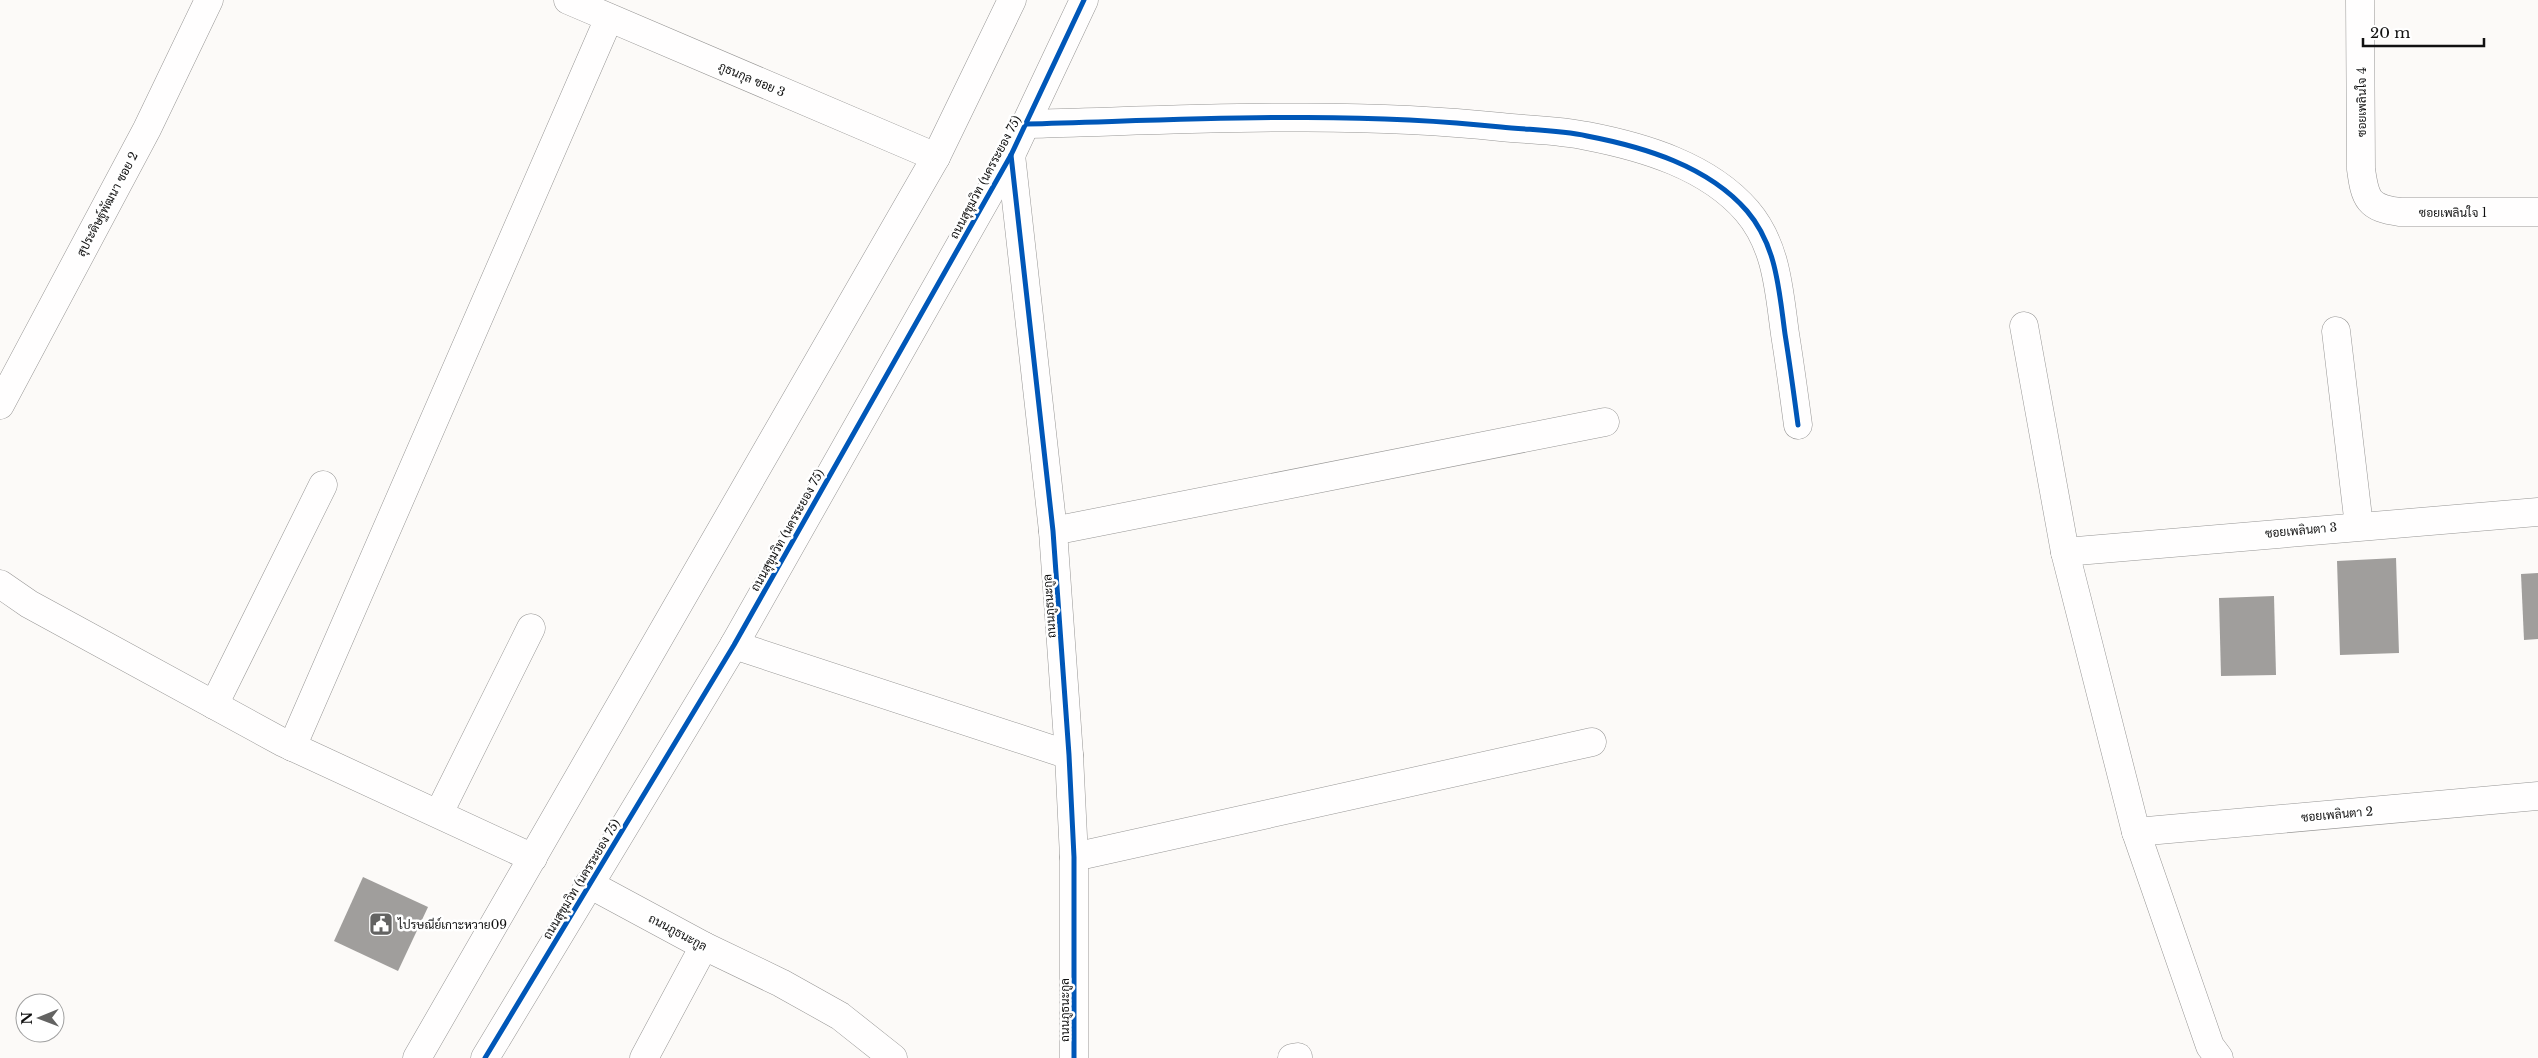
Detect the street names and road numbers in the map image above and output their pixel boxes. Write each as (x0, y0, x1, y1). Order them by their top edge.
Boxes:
street label: ภูธนกุล ซอย 3 (716, 58, 788, 102)
street label: ซอยเพลินใจ 4 (2354, 67, 2369, 137)
street label: ถนนสุขุมวิท (นครระยอง 75) (946, 113, 1026, 242)
street label: สุประดิษฐ์พัฒนา ซอย 2 (73, 149, 143, 260)
street label: ซอยเพลินใจ 1 (2419, 205, 2487, 220)
street label: ถนนสุขุมวิท (นครระยอง 75) (747, 466, 829, 595)
street label: ซอยเพลินตา 3 (2264, 519, 2338, 541)
street label: ถนนภูธนะกูล (1039, 573, 1060, 638)
street label: ซอยเพลินตา 2 (2300, 803, 2374, 825)
street label: ถนนสุขุมวิท (นครระยอง 75) (539, 816, 625, 943)
street label: ถนนภูธนะกูล (646, 910, 710, 955)
street label: ถนนภูธนะกูล (1057, 978, 1073, 1042)

